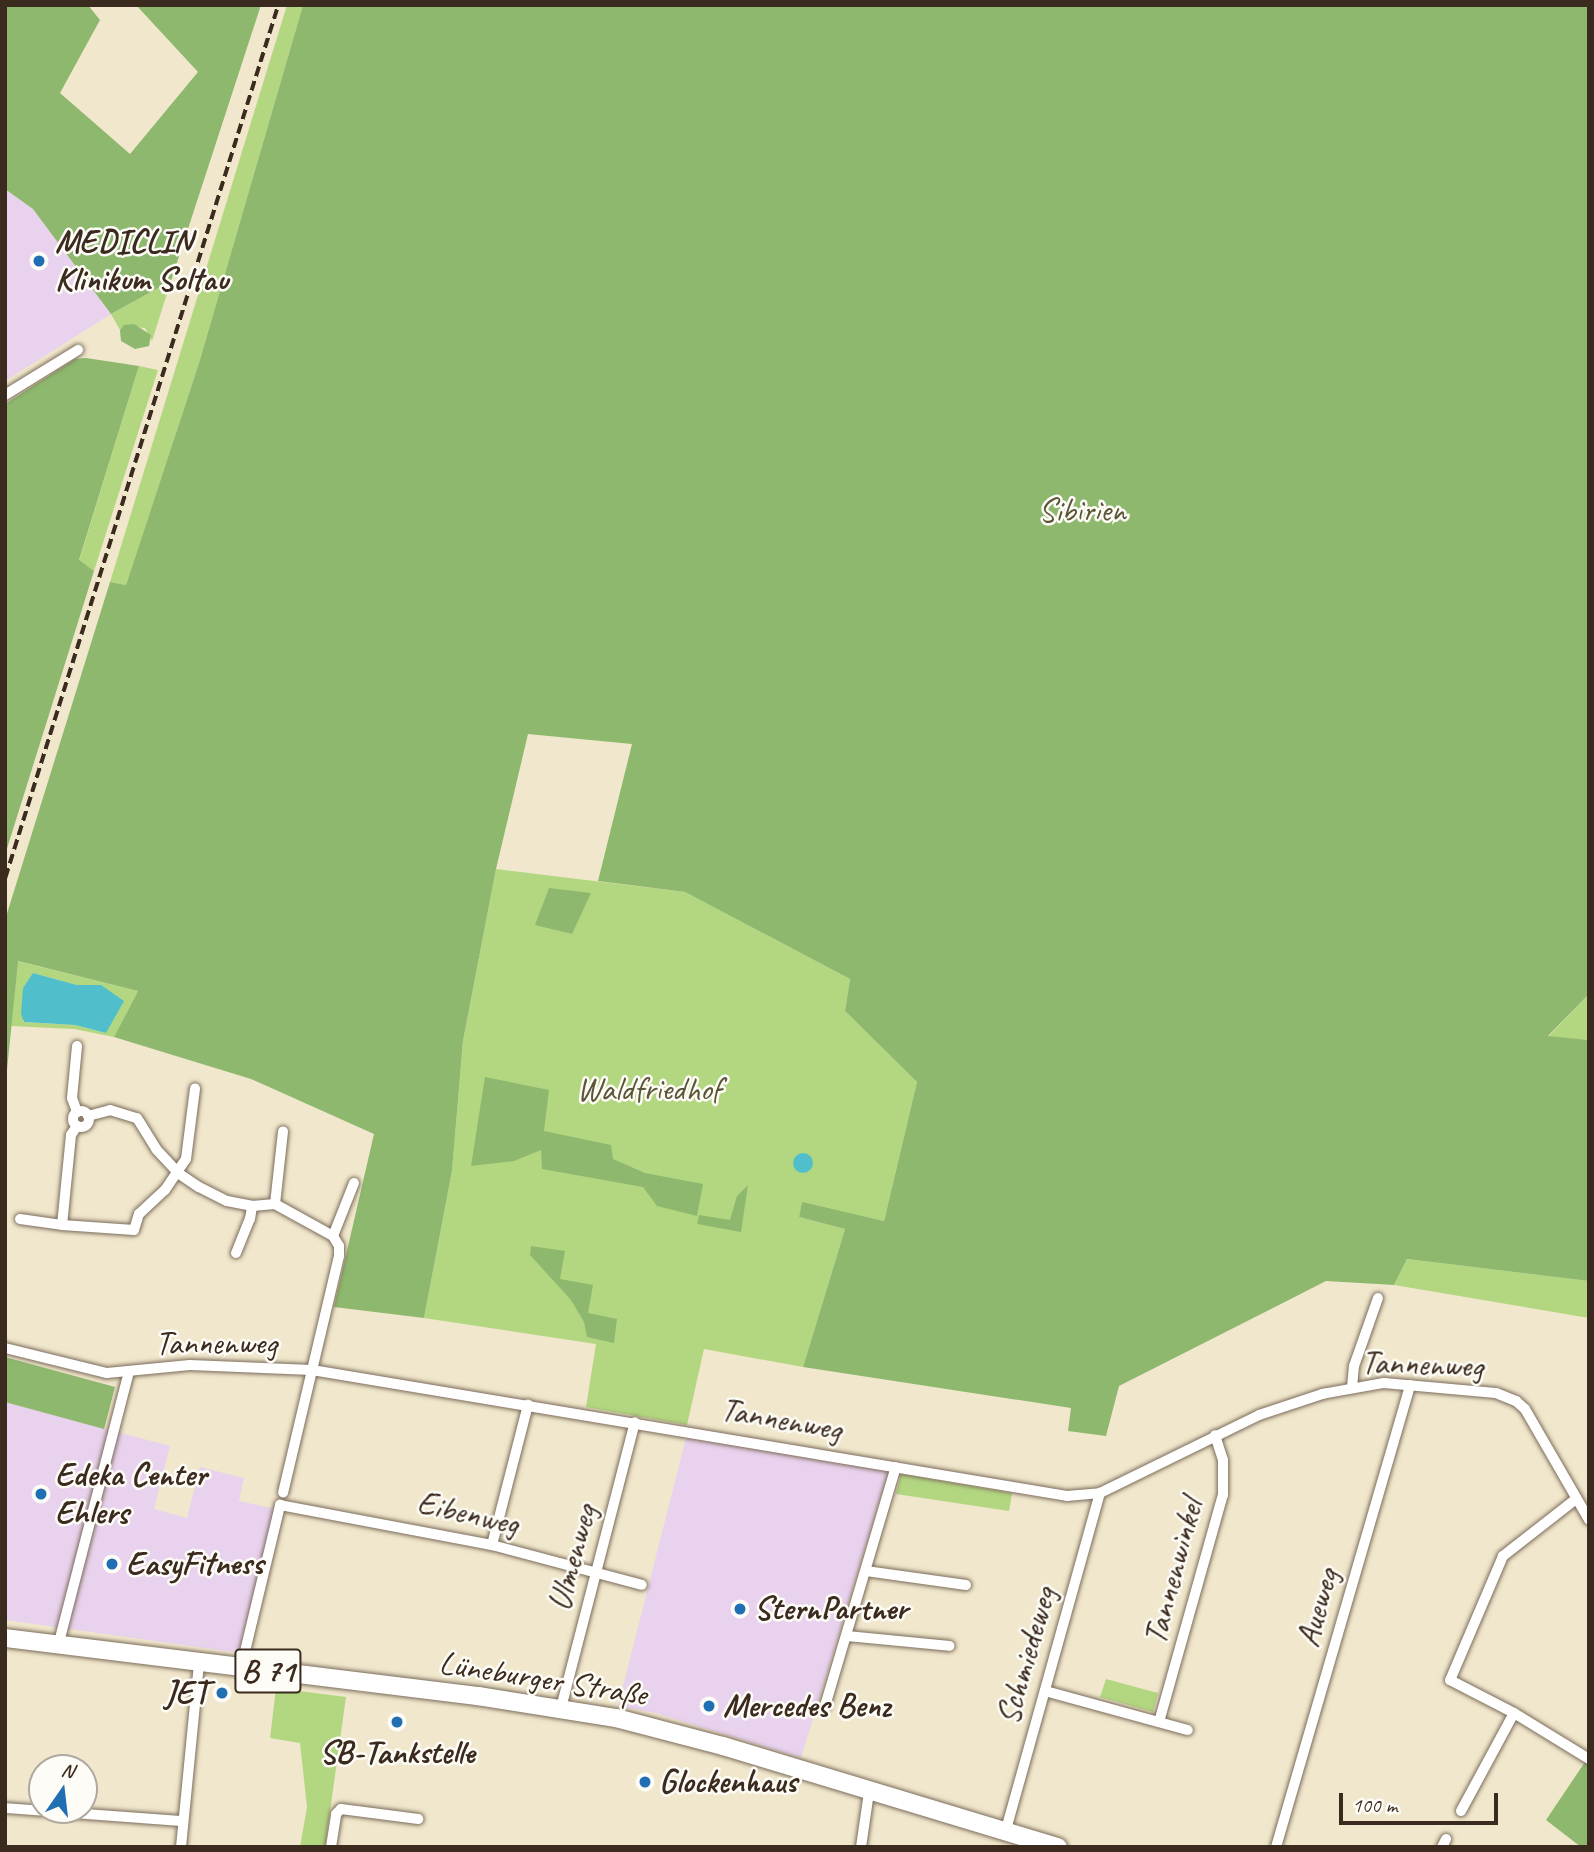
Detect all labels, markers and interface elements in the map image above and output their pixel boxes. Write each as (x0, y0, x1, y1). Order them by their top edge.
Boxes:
place label: MEDICLIN Klinikum Soltau (55, 222, 228, 300)
marker: MEDICLIN Klinikum Soltau (29, 251, 49, 271)
park label: Sibirien (1038, 491, 1126, 531)
park label: Waldfriedhof (577, 1070, 721, 1110)
street label: Tannenweg (155, 1324, 277, 1364)
street label: Tannenweg (1361, 1343, 1483, 1387)
street label: Tannenweg (718, 1390, 844, 1450)
place label: Edeka Center Ehlers (55, 1455, 207, 1533)
street label: Eibenweg (413, 1483, 523, 1545)
marker: Edeka Center Ehlers (33, 1486, 49, 1502)
street label: Tannenwinkel (1136, 1495, 1212, 1649)
street label: Ulmenweg (540, 1501, 606, 1615)
place label: EasyFitness (126, 1544, 263, 1584)
marker: EasyFitness (104, 1556, 120, 1572)
street label: Aueweg (1288, 1565, 1348, 1651)
street label: Schmiedeweg (989, 1583, 1065, 1729)
place label: SternPartner (754, 1589, 908, 1629)
marker: SternPartner (732, 1601, 748, 1617)
road number: B 71 (233, 1642, 303, 1700)
street label: Lüneburger Straße (436, 1643, 650, 1715)
place label: JET (165, 1673, 208, 1713)
marker: JET (214, 1685, 230, 1701)
place label: Mercedes Benz (723, 1686, 891, 1726)
marker: Mercedes Benz (701, 1698, 717, 1714)
marker: SB-Tankstelle (389, 1714, 405, 1730)
place label: SB-Tankstelle (320, 1733, 474, 1773)
north arrow (28, 1754, 98, 1824)
text: N (59, 1757, 76, 1784)
place label: Glockenhaus (659, 1762, 797, 1802)
marker: Glockenhaus (637, 1774, 653, 1790)
scale bar (1342, 1778, 1501, 1822)
text: 100 m (1352, 1792, 1397, 1818)

